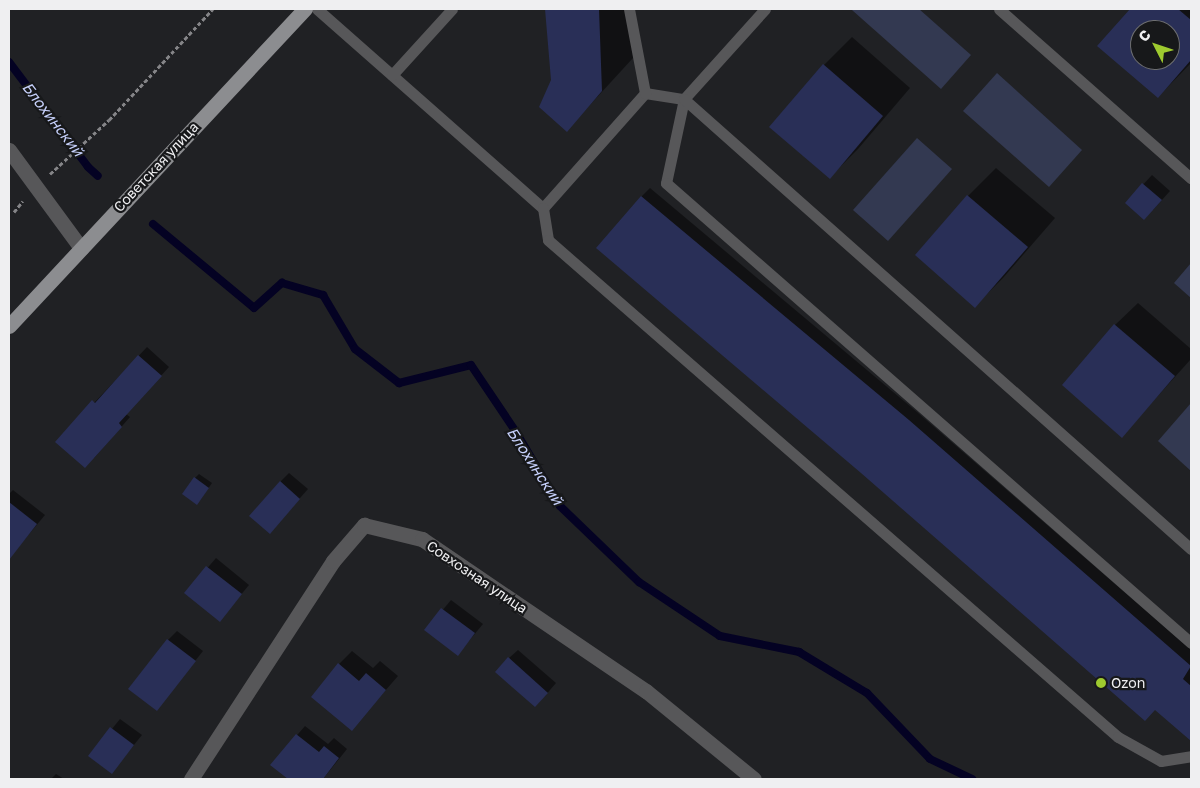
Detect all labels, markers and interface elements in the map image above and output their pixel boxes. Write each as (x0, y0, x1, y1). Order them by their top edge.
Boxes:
north arrow (1130, 20, 1180, 70)
text: С (1134, 26, 1154, 45)
water label: Блохинский (19, 78, 87, 160)
street label: Советская улица (110, 119, 202, 215)
water label: Блохинский (503, 424, 567, 508)
street label: Совхозная улица (423, 537, 531, 617)
place label: Ozon (1111, 675, 1145, 691)
marker: Ozon (1095, 677, 1107, 689)

